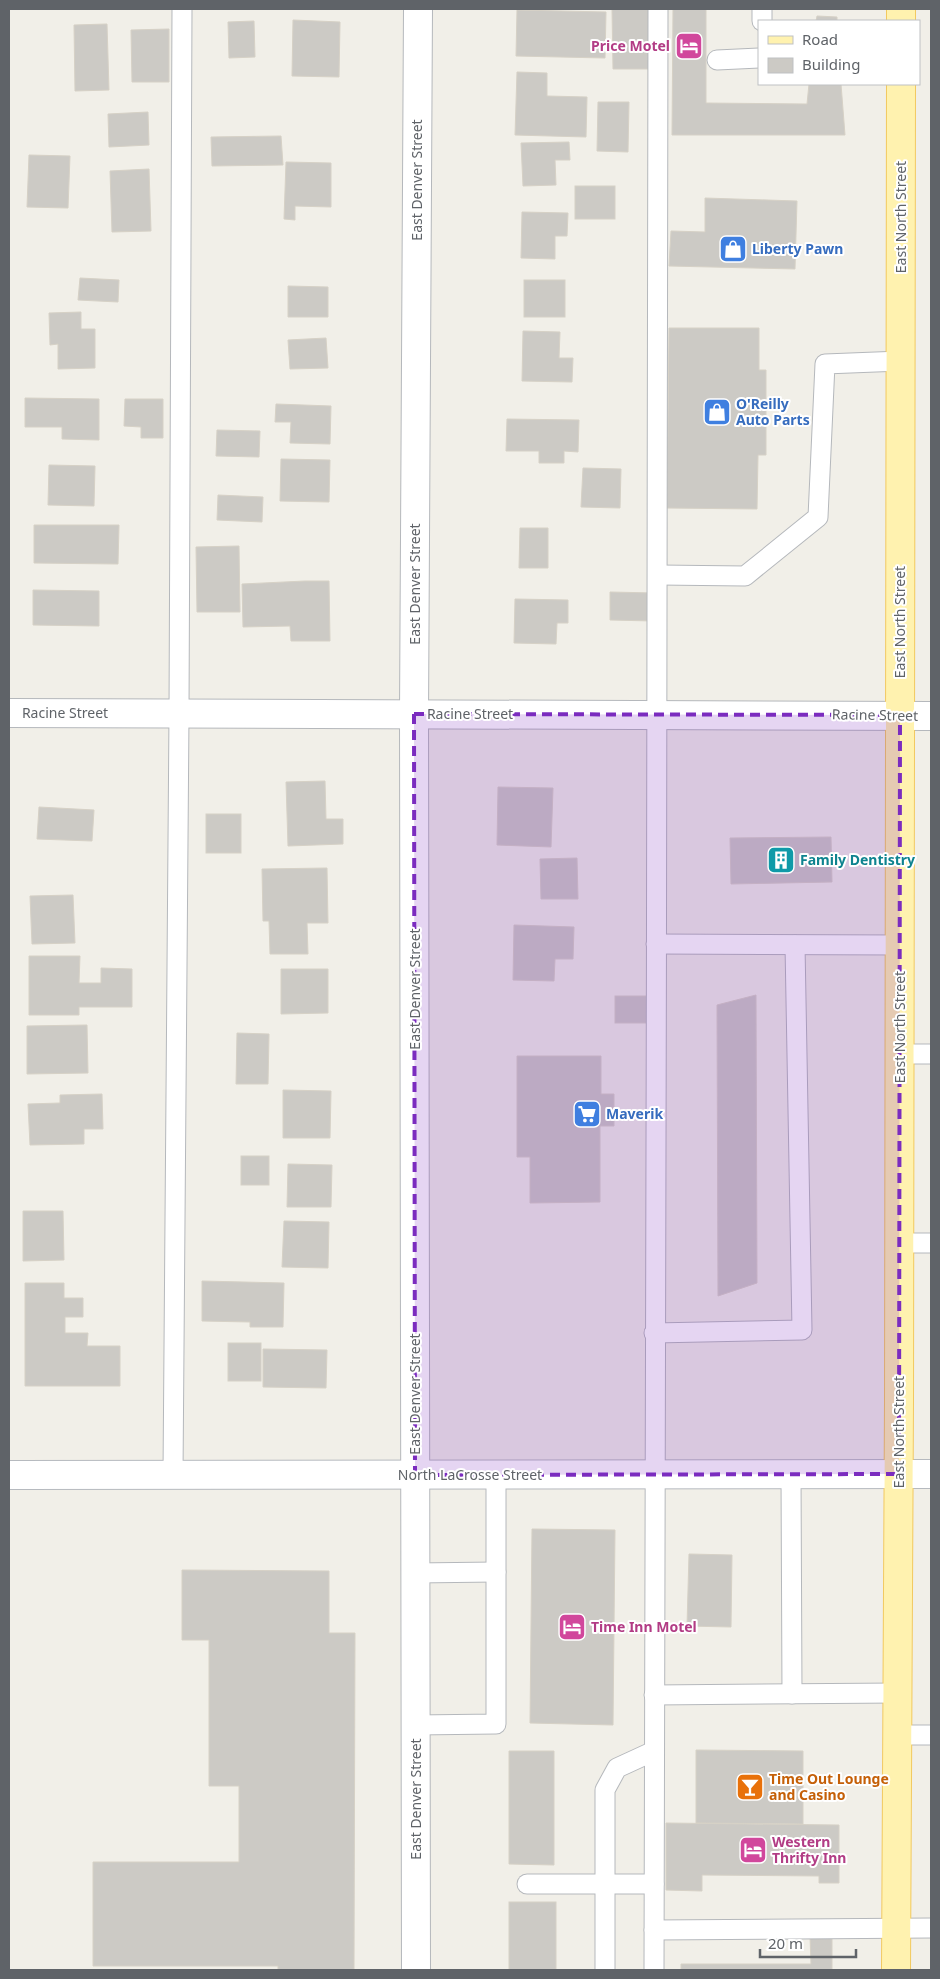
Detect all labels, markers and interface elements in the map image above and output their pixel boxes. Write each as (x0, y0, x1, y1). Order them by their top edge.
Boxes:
legend (758, 20, 920, 85)
text: Road (802, 29, 838, 49)
hotel icon: Price Motel (674, 31, 704, 61)
place label: Price Motel (591, 36, 670, 55)
text: Building (802, 54, 860, 74)
street label: East Denver Street (407, 119, 426, 241)
street label: East North Street (891, 161, 910, 273)
shop icon: Liberty Pawn (718, 234, 748, 264)
place label: Liberty Pawn (752, 239, 843, 258)
place label: O'Reilly Auto Parts (736, 394, 810, 429)
shop icon: O'Reilly Auto Parts (702, 397, 732, 427)
street label: East Denver Street (405, 523, 424, 645)
street label: East North Street (890, 566, 909, 678)
street label: Racine Street (22, 703, 108, 722)
street label: Racine Street (427, 704, 513, 723)
street label: Racine Street (832, 704, 918, 725)
building icon: Family Dentistry (766, 845, 796, 875)
place label: Family Dentistry (800, 850, 915, 869)
street label: East Denver Street (405, 928, 424, 1050)
street label: East North Street (890, 971, 909, 1083)
supermarket icon: Maverik (572, 1099, 602, 1129)
place label: Maverik (606, 1104, 663, 1123)
street label: East Denver Street (405, 1333, 424, 1455)
street label: East North Street (889, 1376, 908, 1488)
street label: North LaCrosse Street (398, 1465, 542, 1484)
hotel icon: Time Inn Motel (557, 1612, 587, 1642)
place label: Time Inn Motel (591, 1617, 697, 1636)
street label: East Denver Street (406, 1738, 425, 1860)
place label: Time Out Lounge and Casino (769, 1769, 889, 1804)
bar icon: Time Out Lounge and Casino (735, 1772, 765, 1802)
place label: Western Thrifty Inn (772, 1832, 846, 1867)
hotel icon: Western Thrifty Inn (738, 1835, 768, 1865)
scale bar (760, 1926, 856, 1958)
text: 20 m (768, 1933, 803, 1953)

